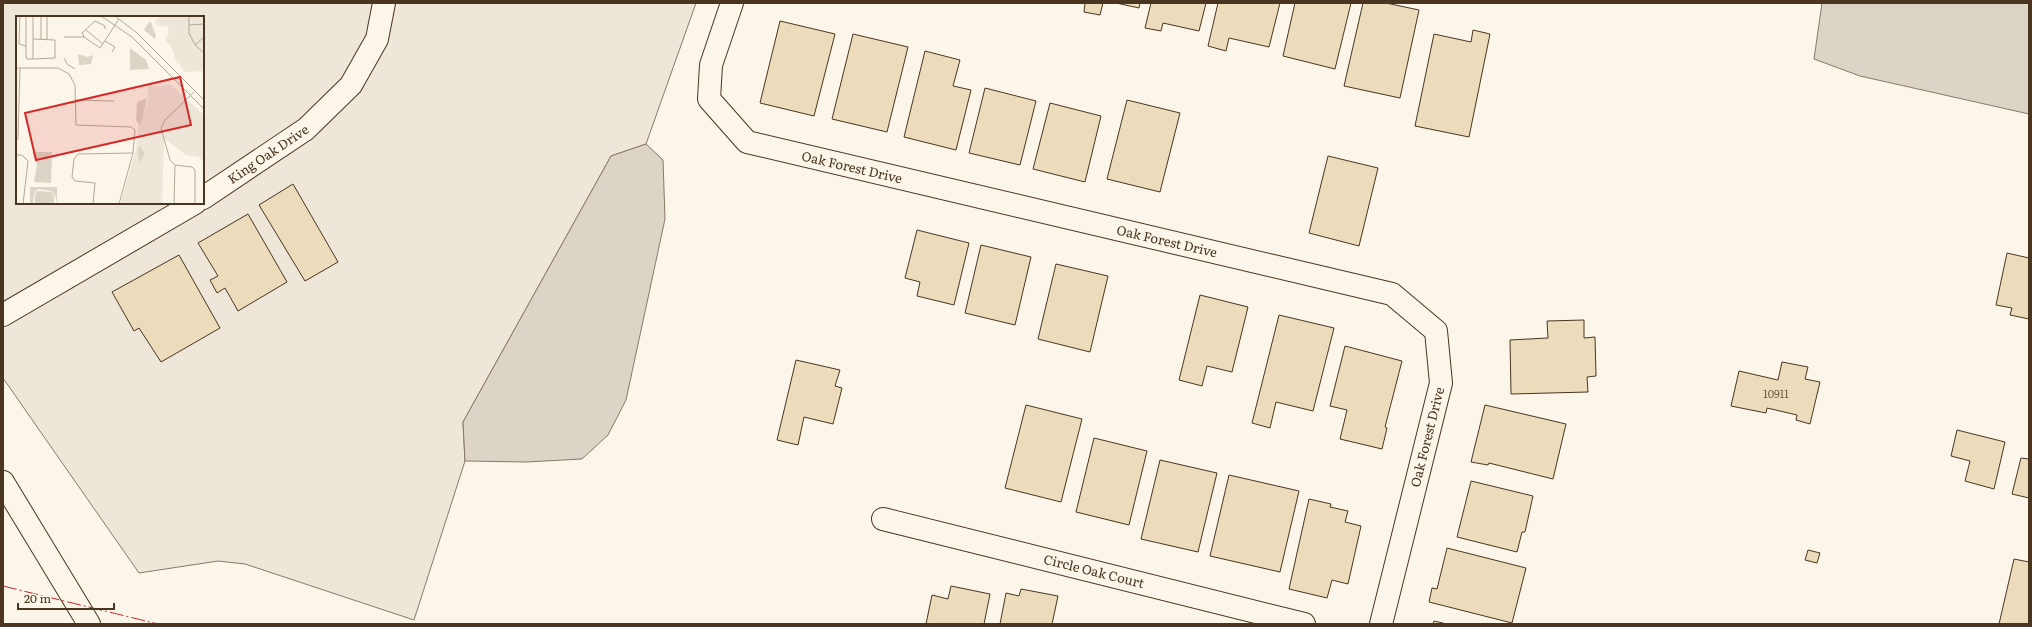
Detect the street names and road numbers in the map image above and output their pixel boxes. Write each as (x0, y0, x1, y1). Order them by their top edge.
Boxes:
street label: King Oak Drive (223, 119, 312, 188)
street label: Oak Forest Drive (800, 146, 905, 187)
street label: Oak Forest Drive (1115, 220, 1220, 261)
street label: Oak Forest Drive (1405, 385, 1448, 489)
street label: Circle Oak Court (1042, 549, 1147, 592)

